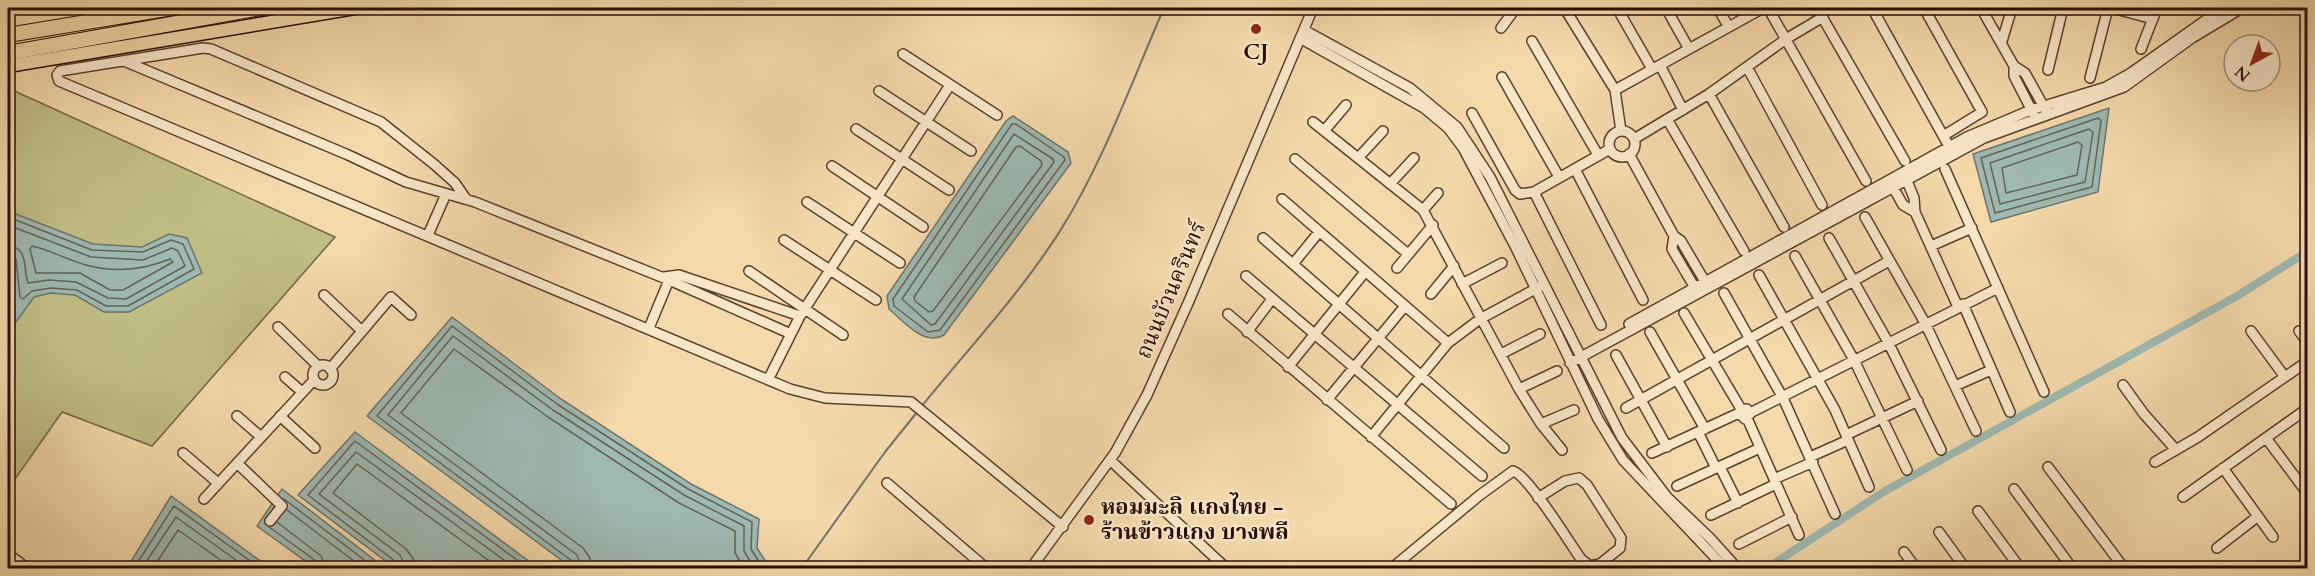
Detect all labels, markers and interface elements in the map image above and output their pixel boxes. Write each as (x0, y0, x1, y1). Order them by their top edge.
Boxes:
marker: CJ (1249, 22, 1263, 36)
north arrow (2222, 33, 2282, 93)
place label: CJ (1243, 37, 1269, 67)
text: N (2230, 61, 2255, 86)
street label: ถนนบัวนครินทร์ (1129, 216, 1214, 363)
place label: หอมมะลิ เเกงไทย - ร้านข้าวแกง บางพลี (1101, 492, 1289, 547)
marker: หอมมะลิ เเกงไทย - ร้านข้าวแกง บางพลี (1082, 513, 1096, 527)

